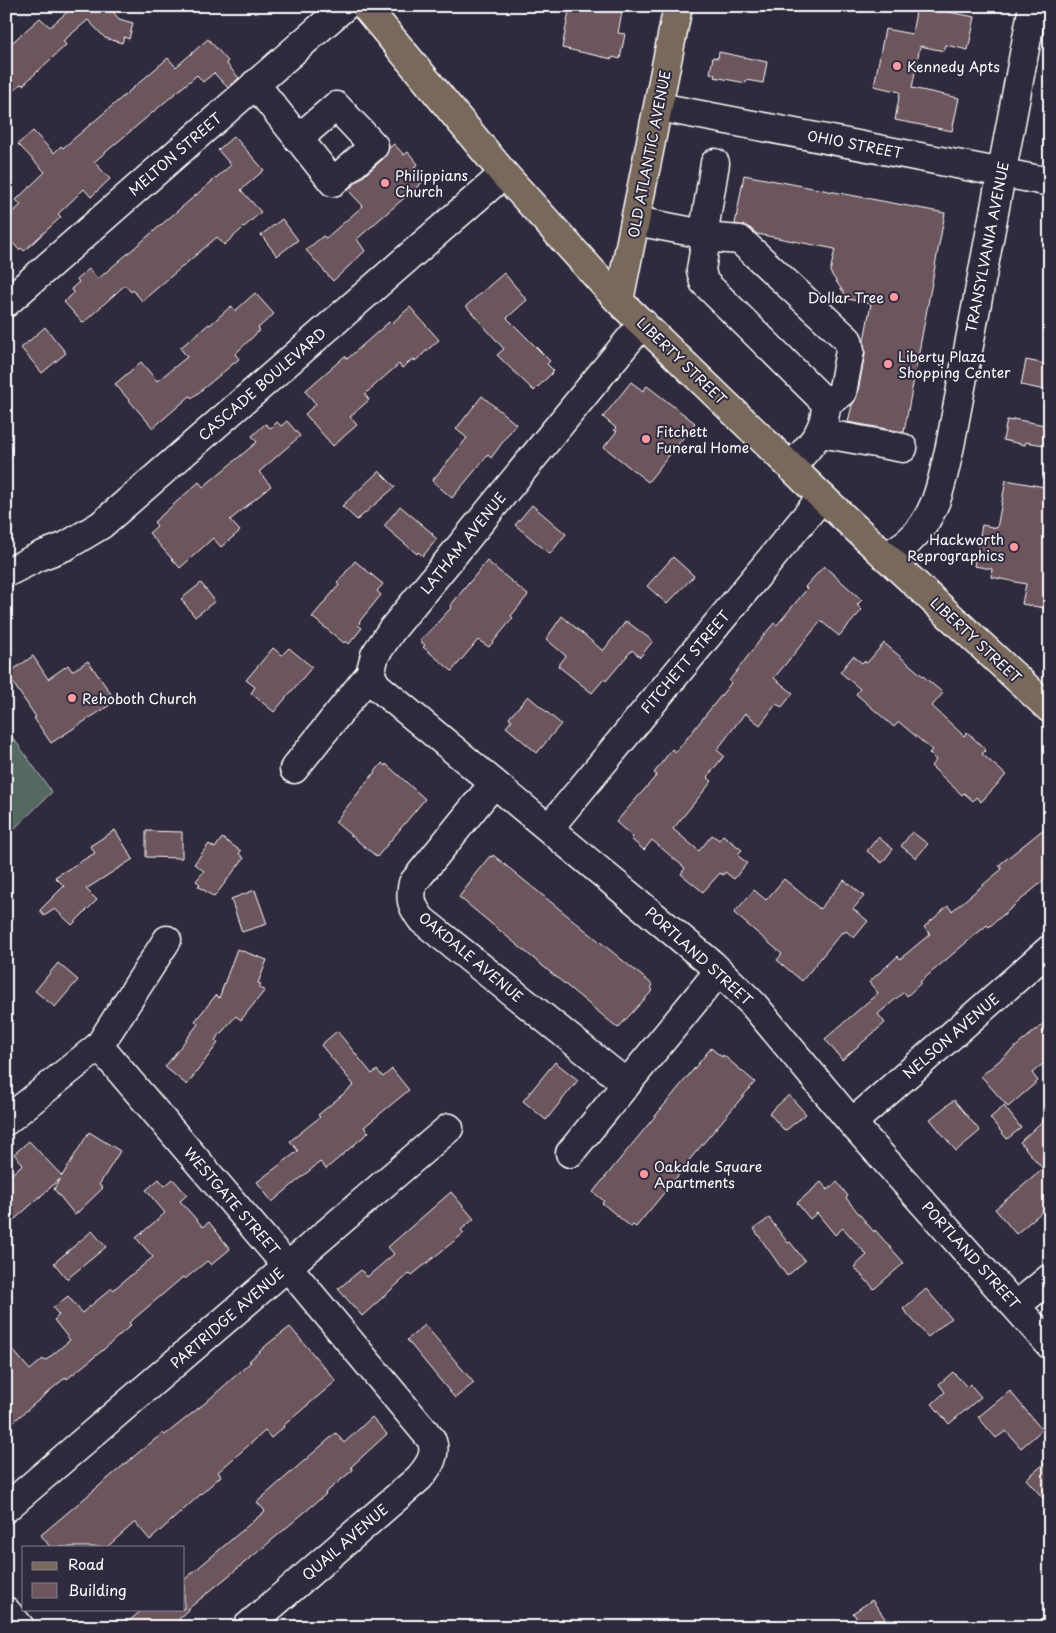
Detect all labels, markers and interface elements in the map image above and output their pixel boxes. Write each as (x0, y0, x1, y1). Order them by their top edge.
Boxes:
place label: Kennedy Apts (907, 56, 1000, 77)
marker: Kennedy Apts (891, 60, 903, 72)
street label: OLD ATLANTIC AVENUE (622, 68, 676, 240)
street label: MELTON STREET (124, 107, 226, 200)
street label: OHIO STREET (806, 124, 905, 164)
street label: TRANSYLVANIA AVENUE (960, 160, 1014, 334)
place label: Philippians Church (395, 165, 468, 202)
marker: Philippians Church (379, 177, 391, 189)
place label: Dollar Tree (807, 287, 884, 308)
marker: Dollar Tree (888, 291, 900, 303)
street label: LIBERTY STREET (632, 313, 732, 410)
street label: CASCADE BOULEVARD (193, 322, 331, 446)
place label: Liberty Plaza Shopping Center (898, 346, 1011, 383)
marker: Liberty Plaza Shopping Center (882, 358, 894, 370)
place label: Fitchett Funeral Home (656, 421, 749, 458)
marker: Fitchett Funeral Home (640, 433, 652, 445)
street label: LATHAM AVENUE (415, 488, 511, 598)
place label: Hackworth Reprographics (907, 529, 1004, 566)
marker: Hackworth Reprographics (1008, 541, 1020, 553)
street label: LIBERTY STREET (926, 592, 1026, 688)
street label: FITCHETT STREET (636, 606, 735, 718)
place label: Rehoboth Church (82, 688, 197, 709)
marker: Rehoboth Church (66, 692, 78, 704)
street label: PORTLAND STREET (641, 902, 758, 1010)
street label: OAKDALE AVENUE (414, 907, 528, 1007)
street label: NELSON AVENUE (898, 988, 1004, 1084)
street label: WESTGATE STREET (179, 1142, 285, 1260)
place label: Oakdale Square Apartments (654, 1156, 762, 1193)
marker: Oakdale Square Apartments (638, 1168, 650, 1180)
street label: PORTLAND STREET (917, 1197, 1025, 1314)
street label: PARTRIDGE AVENUE (166, 1263, 289, 1373)
street label: QUAIL AVENUE (298, 1499, 392, 1585)
legend (22, 1546, 185, 1610)
text: Road (68, 1552, 104, 1575)
text: Building (68, 1578, 127, 1601)

